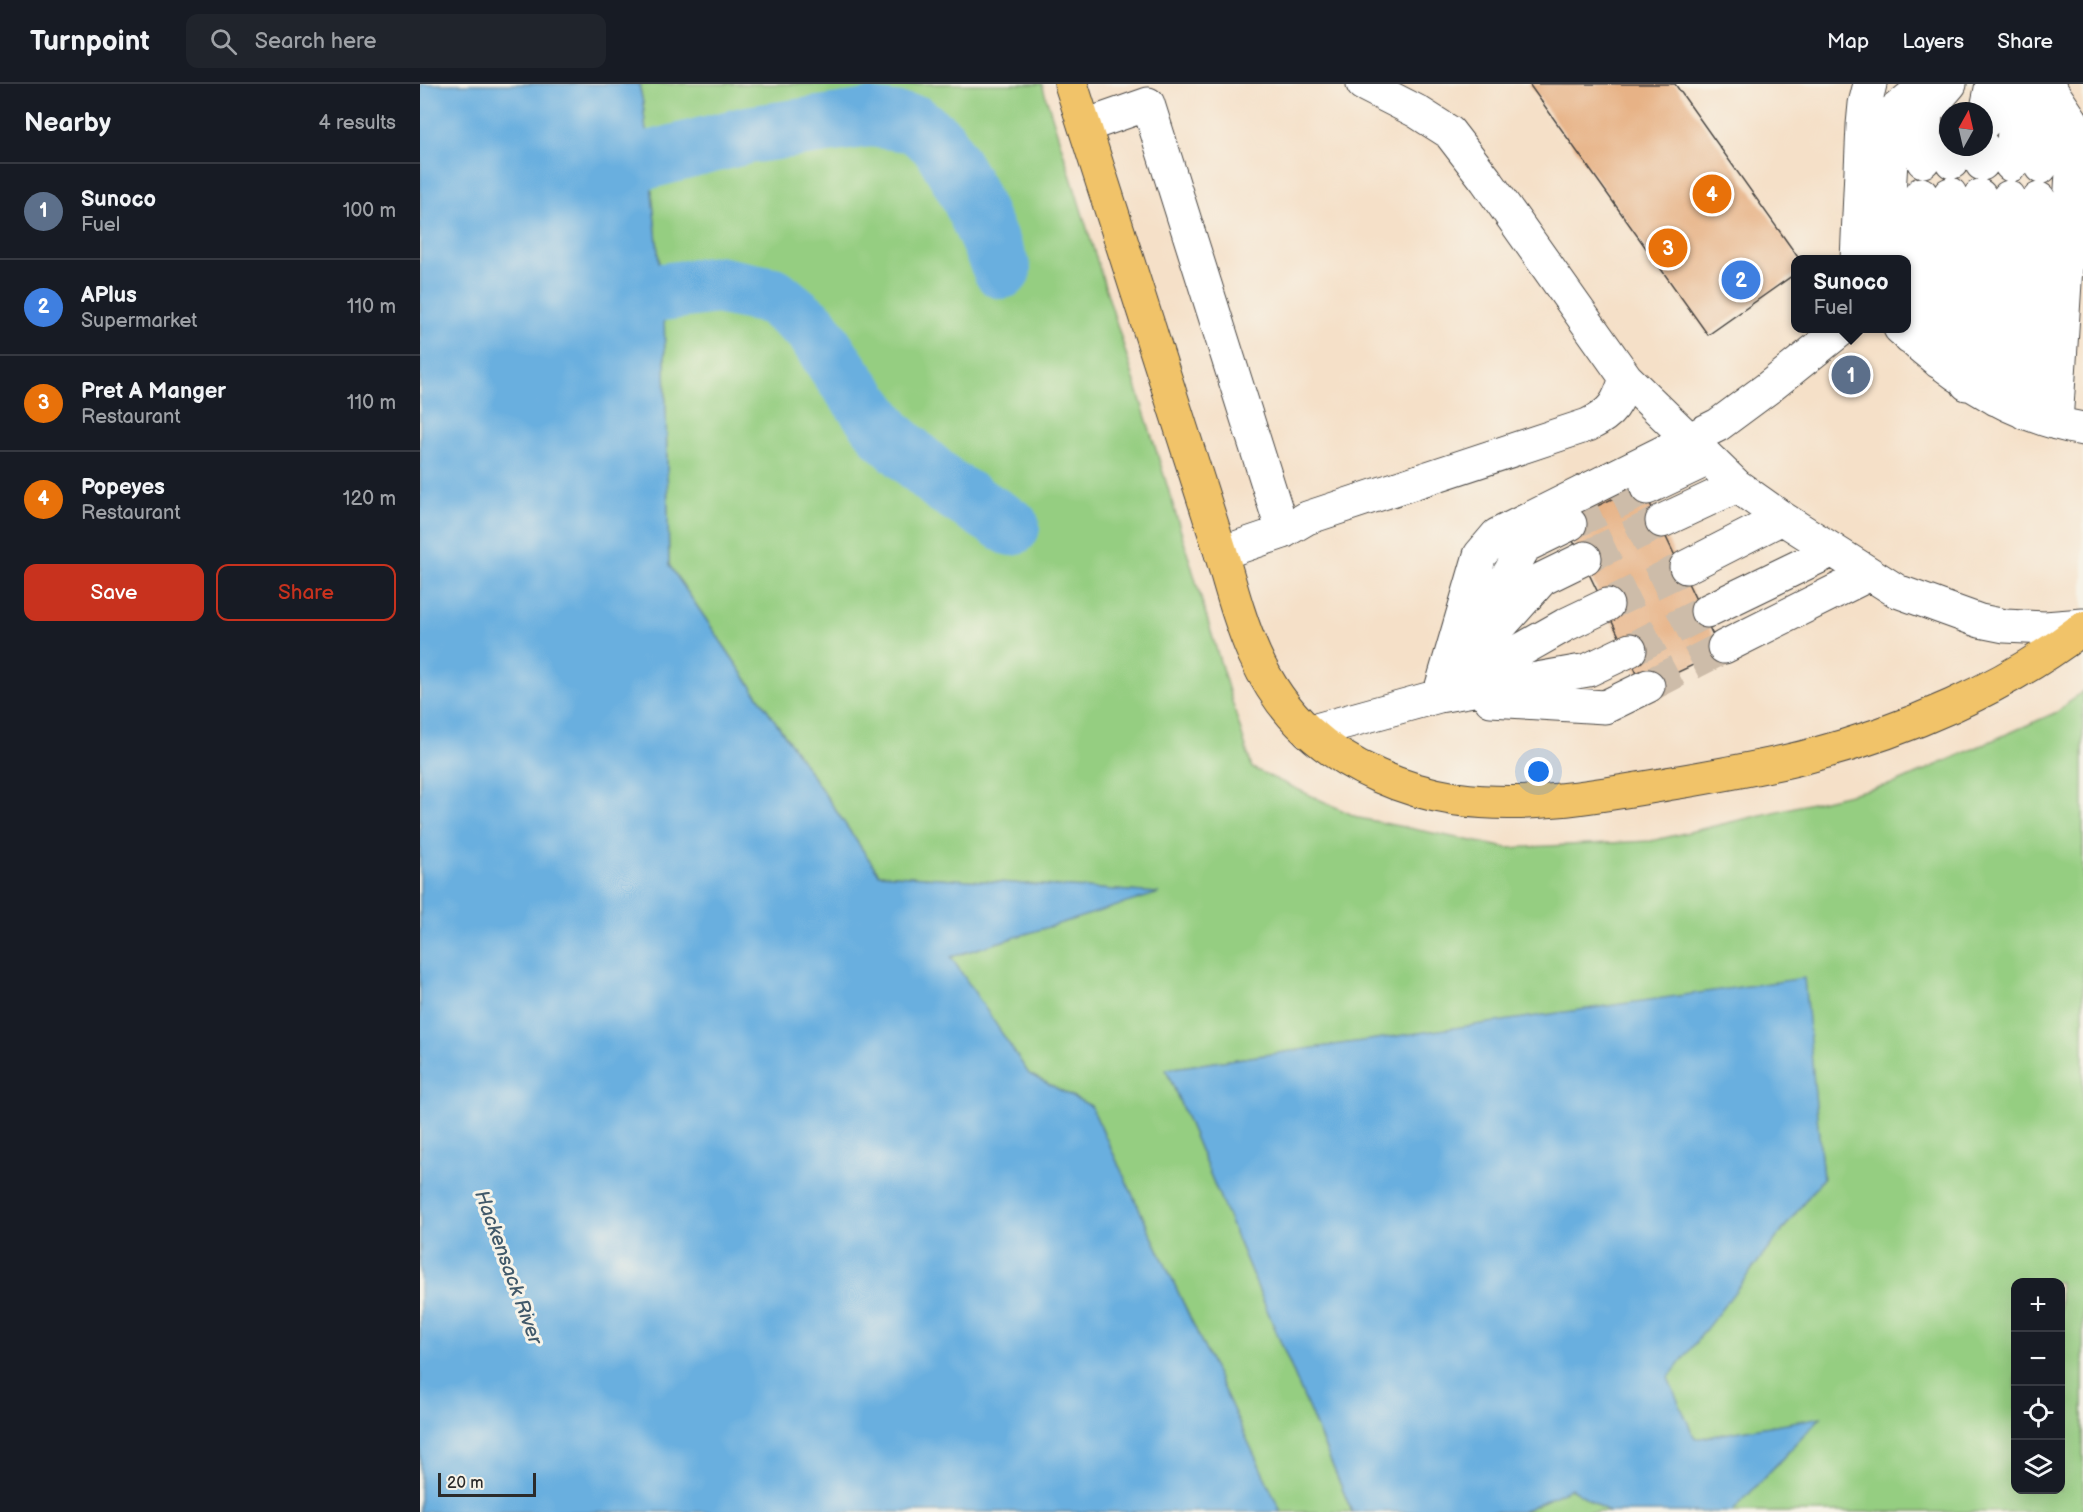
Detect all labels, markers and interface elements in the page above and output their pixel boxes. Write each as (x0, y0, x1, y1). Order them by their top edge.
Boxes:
search box (186, 14, 606, 68)
text: Turnpoint (30, 25, 150, 58)
icon: search (207, 25, 240, 58)
text: Search here (255, 28, 377, 55)
text: Map (1827, 29, 1869, 54)
text: Layers (1902, 29, 1964, 54)
text: Share (1997, 29, 2053, 54)
north arrow (1939, 102, 1993, 156)
text: Nearby (24, 108, 111, 139)
text: 4 results (318, 111, 396, 135)
pin: 4 (1692, 172, 1732, 216)
text: Sunoco (81, 186, 156, 213)
text: 1 (39, 199, 48, 223)
text: 100 m (343, 199, 396, 223)
text: Fuel (81, 213, 120, 237)
pin: 3 (1648, 226, 1688, 270)
popup (1791, 255, 1911, 333)
pin: 2 (1722, 258, 1760, 302)
text: Sunoco (1813, 269, 1889, 296)
text: APlus (81, 282, 137, 309)
text: 2 (38, 295, 49, 319)
text: 110 m (347, 295, 396, 319)
text: Fuel (1813, 296, 1853, 320)
text: Supermarket (81, 309, 197, 333)
pin: 1 (1832, 352, 1870, 398)
text: Pret A Manger (81, 378, 226, 405)
text: 3 (38, 391, 49, 415)
text: 110 m (347, 391, 396, 415)
text: Restaurant (81, 405, 181, 429)
text: Popeyes (81, 474, 165, 501)
text: 4 (38, 487, 49, 511)
text: 120 m (343, 487, 396, 511)
text: Restaurant (81, 501, 181, 525)
button: Save (24, 564, 204, 621)
button: Share (216, 564, 396, 621)
your location (1524, 757, 1553, 786)
water label: Hackensack River (469, 1187, 548, 1349)
map controls (2011, 1278, 2065, 1494)
button: + (2011, 1278, 2065, 1332)
button: − (2011, 1332, 2065, 1386)
button: locate (2011, 1386, 2065, 1440)
button: layers (2011, 1440, 2065, 1494)
scale bar (438, 1470, 536, 1498)
text: 20 m (447, 1474, 483, 1493)

